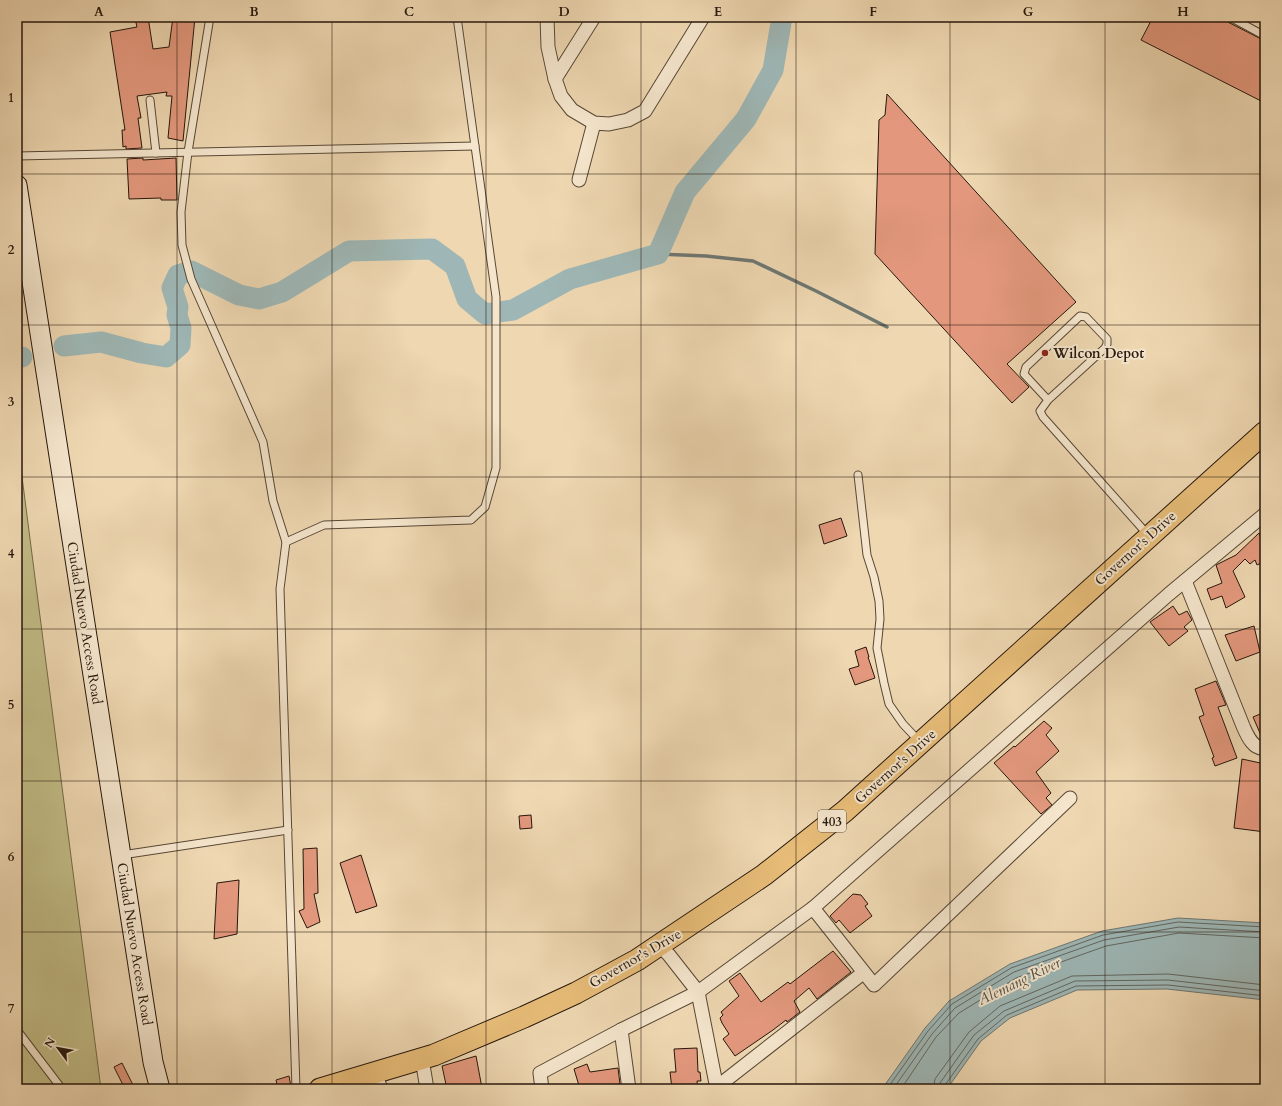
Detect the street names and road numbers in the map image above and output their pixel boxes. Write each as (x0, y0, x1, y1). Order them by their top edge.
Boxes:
street label: Governor's Drive (1091, 507, 1180, 590)
street label: Ciudad Nuevo Access Road (62, 540, 107, 706)
street label: Governor's Drive (851, 725, 940, 808)
road number: 403 (818, 810, 846, 832)
street label: Ciudad Nuevo Access Road (112, 861, 157, 1027)
street label: Governor's Drive (586, 924, 685, 992)

